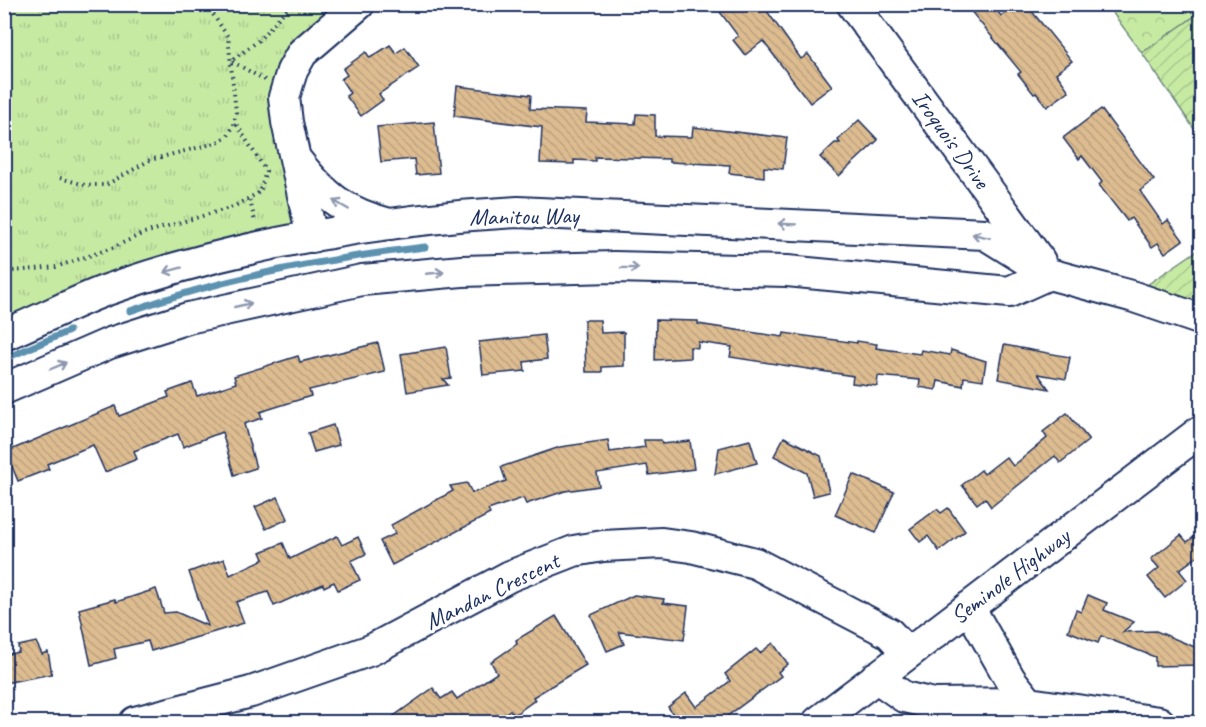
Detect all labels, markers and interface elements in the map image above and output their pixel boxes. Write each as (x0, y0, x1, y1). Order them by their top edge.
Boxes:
street label: Iroquois Drive (905, 84, 998, 196)
one-way arrow (333, 199, 350, 211)
street label: Manitou Way (469, 200, 581, 232)
one-way arrow (777, 218, 797, 229)
one-way arrow (972, 230, 991, 241)
one-way arrow (619, 262, 639, 274)
one-way arrow (164, 265, 183, 277)
one-way arrow (425, 267, 444, 278)
one-way arrow (233, 299, 252, 311)
one-way arrow (49, 360, 67, 371)
street label: Seminole Highway (944, 520, 1077, 631)
street label: Mandan Crescent (420, 545, 566, 636)

